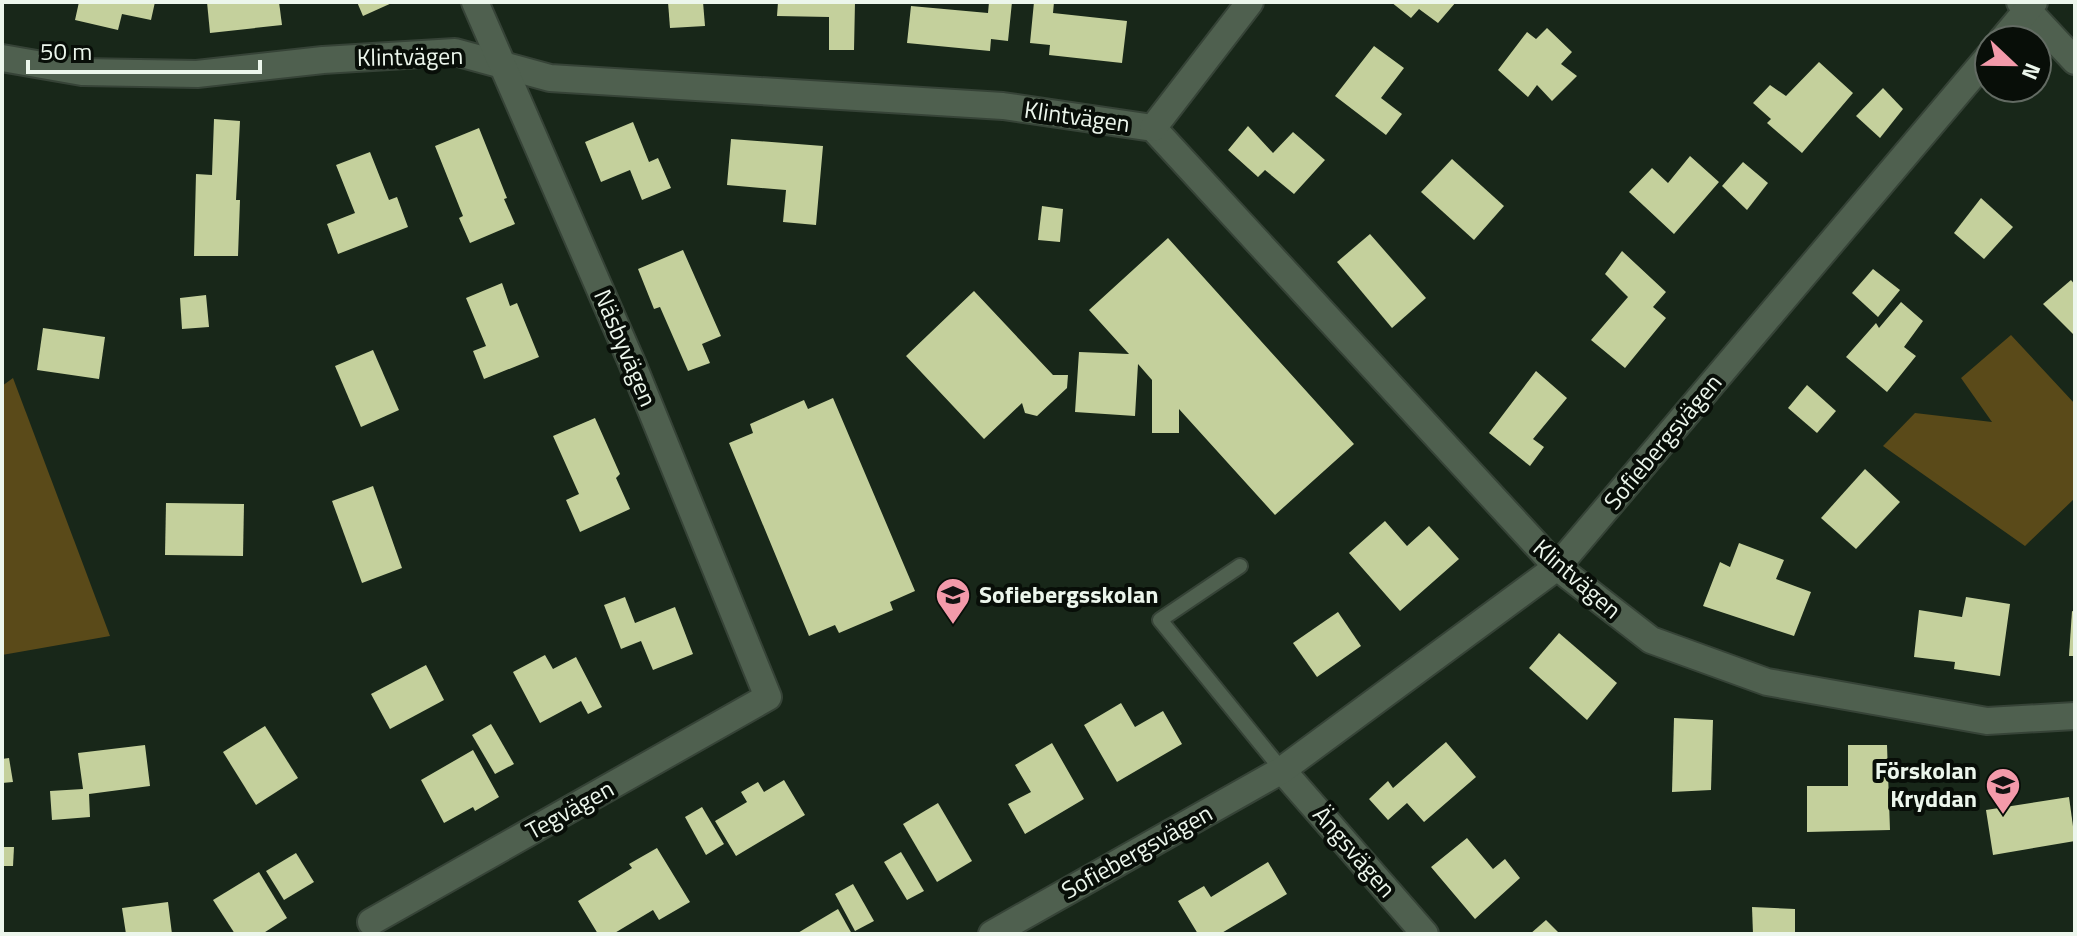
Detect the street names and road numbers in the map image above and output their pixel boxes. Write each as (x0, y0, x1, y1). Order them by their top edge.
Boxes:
street label: Klintvägen (356, 37, 463, 75)
street label: Klintvägen (1022, 91, 1132, 141)
street label: Näsbyvägen (585, 283, 667, 412)
street label: Sofiebergsvägen (1594, 365, 1730, 517)
street label: Klintvägen (1526, 530, 1630, 627)
street label: Tegvägen (519, 770, 620, 848)
street label: Sofiebergsvägen (1054, 795, 1219, 908)
street label: Ängsvägen (1305, 798, 1405, 905)

